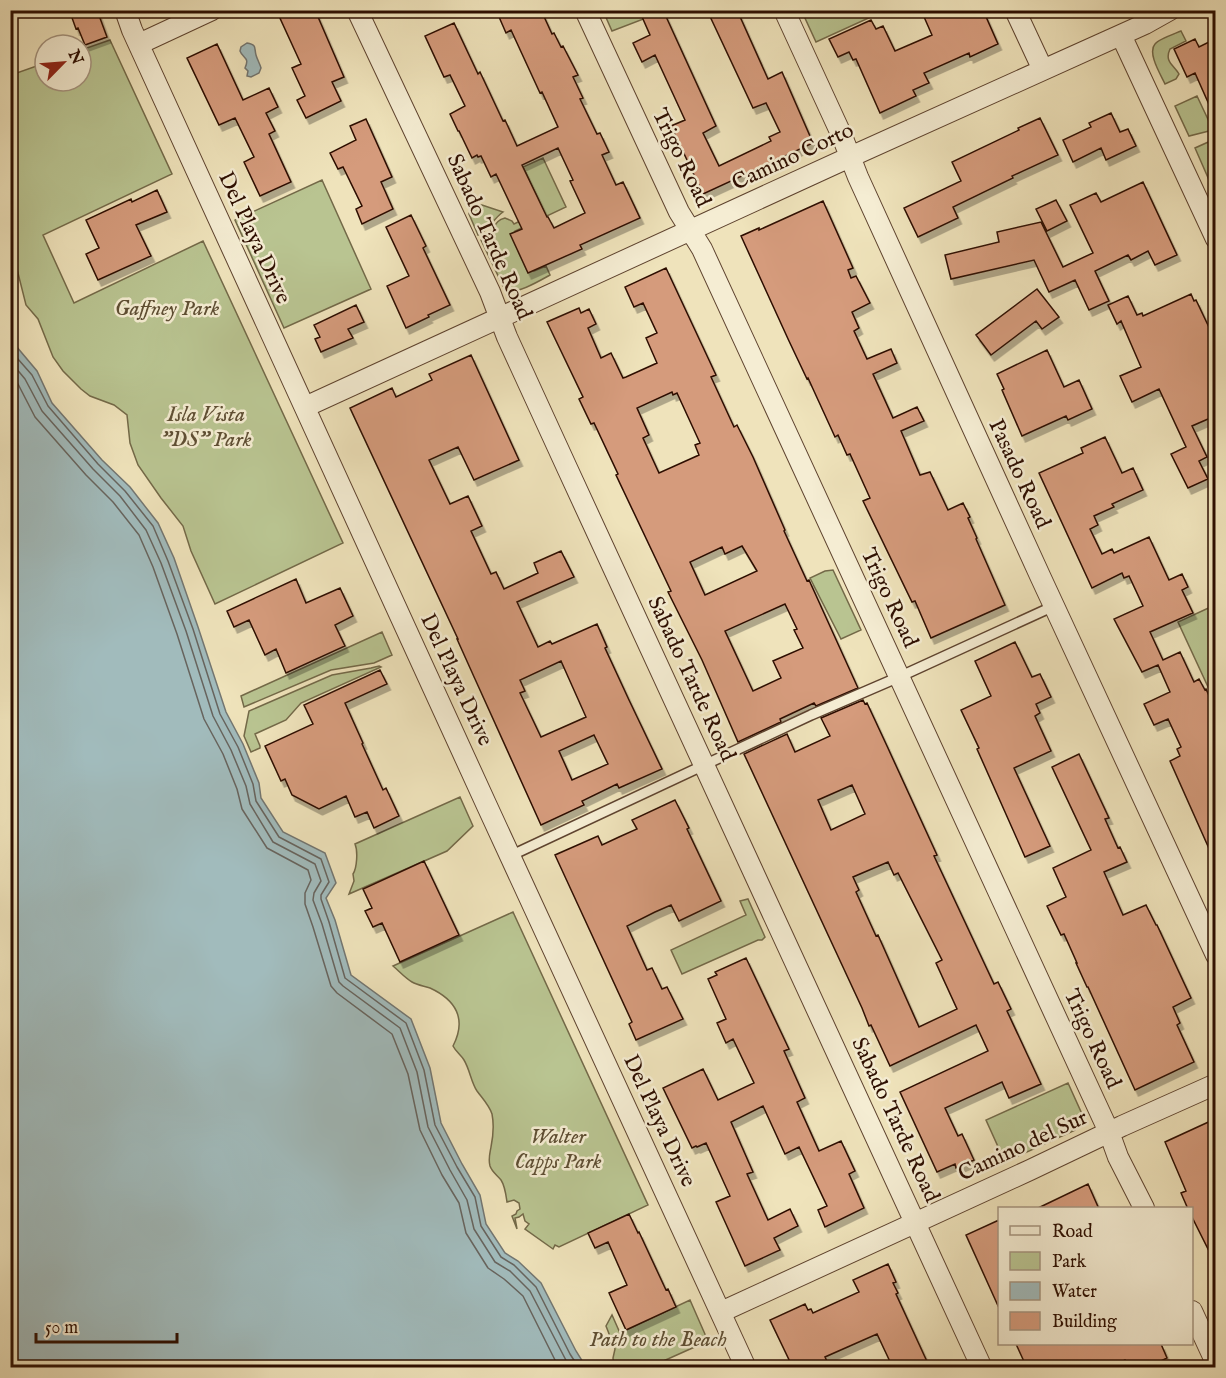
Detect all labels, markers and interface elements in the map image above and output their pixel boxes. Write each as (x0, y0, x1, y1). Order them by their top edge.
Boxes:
north arrow (33, 33, 93, 93)
text: N (62, 46, 87, 68)
street label: Trigo Road (645, 104, 717, 212)
street label: Camino Corto (728, 116, 859, 197)
street label: Sabado Tarde Road (440, 150, 538, 325)
street label: Del Playa Drive (211, 167, 297, 309)
park label: Gaffney Park (115, 295, 220, 323)
park label: Isla Vista "DS" Park (160, 401, 252, 454)
street label: Pasado Road (981, 415, 1057, 533)
street label: Trigo Road (854, 544, 924, 652)
street label: Sabado Tarde Road (641, 592, 742, 766)
street label: Del Playa Drive (413, 609, 499, 751)
street label: Trigo Road (1057, 985, 1127, 1093)
street label: Sabado Tarde Road (845, 1033, 946, 1207)
street label: Del Playa Drive (616, 1050, 702, 1192)
street label: Camino del Sur (954, 1104, 1092, 1188)
park label: Walter Capps Park (514, 1123, 602, 1176)
legend (998, 1207, 1193, 1345)
text: Road (1052, 1221, 1093, 1244)
text: Park (1052, 1251, 1087, 1274)
text: Water (1052, 1281, 1097, 1304)
scale bar (36, 1306, 177, 1344)
text: Building (1052, 1311, 1117, 1334)
text: 50 m (45, 1317, 78, 1340)
park label: Path to the Beach (589, 1326, 727, 1354)

